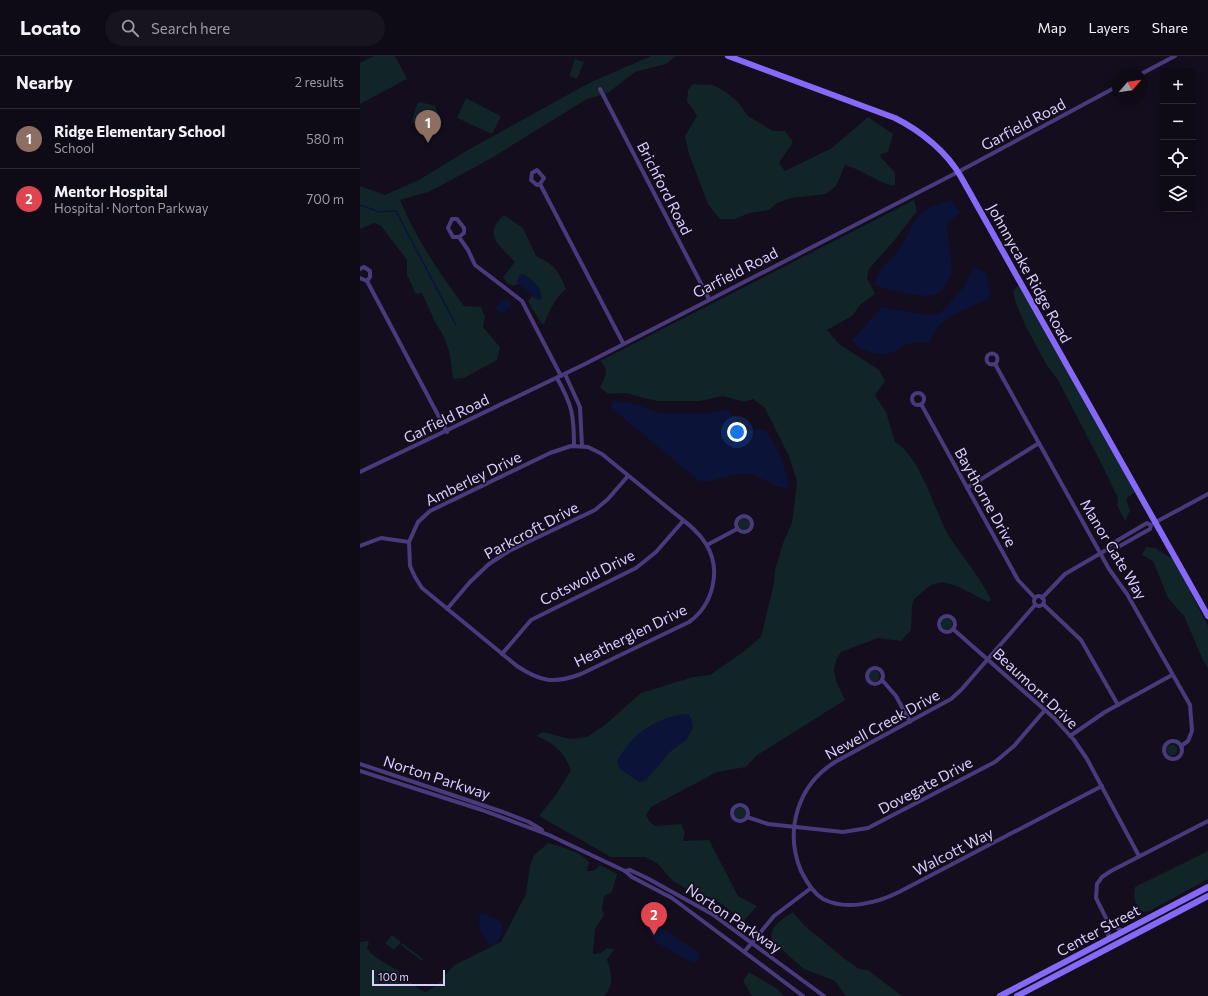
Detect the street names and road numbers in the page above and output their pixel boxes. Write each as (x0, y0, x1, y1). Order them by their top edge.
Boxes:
street label: Garfield Road (978, 94, 1068, 154)
street label: Brichford Road (634, 138, 696, 238)
street label: Johnnycake Ridge Road (984, 200, 1076, 346)
street label: Garfield Road (690, 243, 780, 301)
street label: Garfield Road (400, 390, 492, 446)
street label: Baythorne Drive (951, 444, 1021, 550)
street label: Amberley Drive (422, 447, 524, 509)
street label: Manor Gate Way (1077, 495, 1151, 603)
street label: Parkcroft Drive (481, 498, 581, 562)
street label: Cotswold Drive (536, 545, 638, 609)
street label: Heatherglen Drive (571, 600, 689, 670)
street label: Beaumont Drive (990, 644, 1082, 732)
street label: Newell Creek Drive (822, 685, 943, 763)
street label: Norton Parkway (381, 751, 493, 803)
street label: Dovegate Drive (875, 753, 975, 817)
street label: Walcott Way (910, 823, 996, 879)
street label: Norton Parkway (683, 879, 785, 957)
street label: Center Street (1053, 900, 1143, 960)

